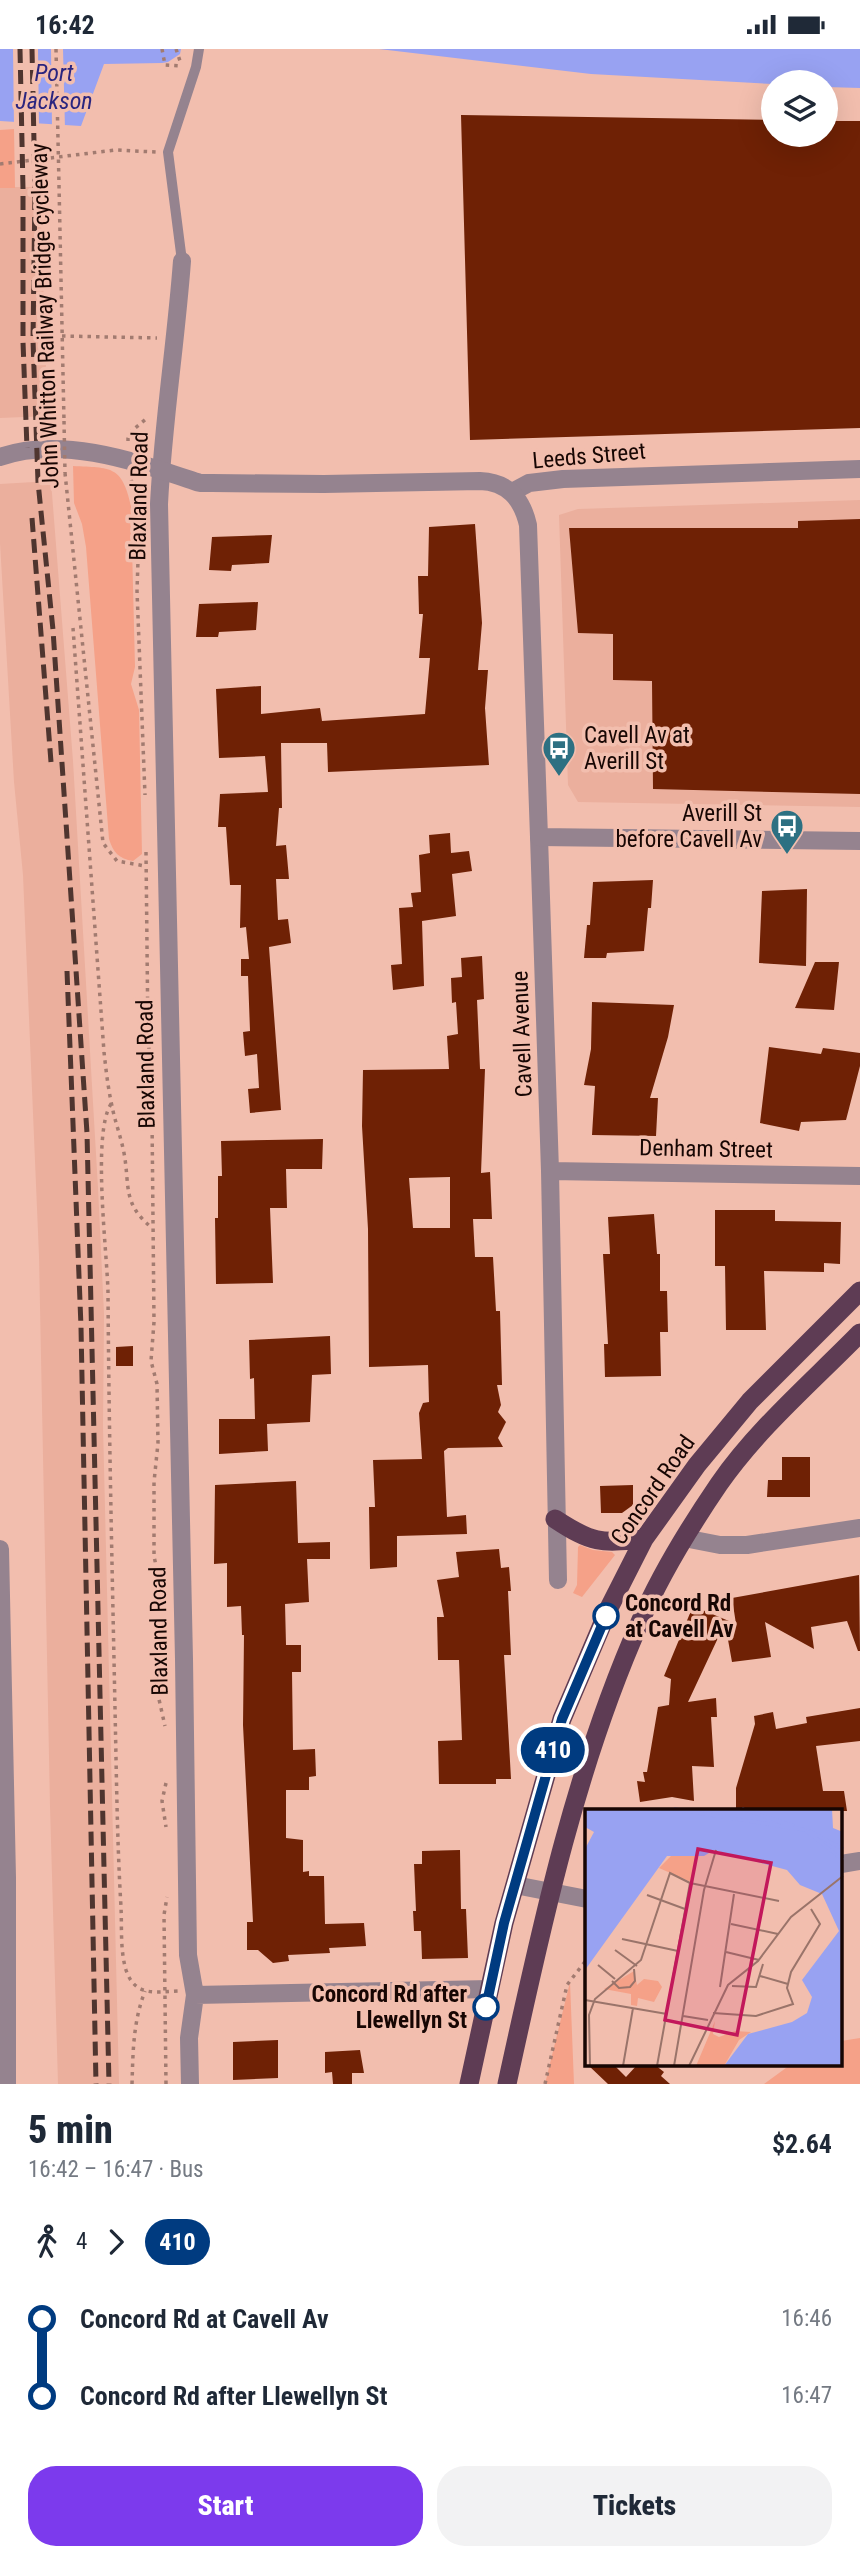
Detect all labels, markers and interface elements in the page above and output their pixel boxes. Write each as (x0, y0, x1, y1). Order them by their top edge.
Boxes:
text: 16:42 (35, 10, 95, 40)
water label: Port Jackson (15, 59, 93, 115)
map controls (761, 70, 838, 147)
button: layers (761, 70, 838, 147)
street label: John Whitton Railway Bridge cycleway (25, 142, 65, 489)
street label: Blaxland Road (124, 431, 154, 561)
street label: Leeds Street (531, 438, 647, 474)
place label: Cavell Av at Averill St (584, 722, 690, 775)
bus stop icon: Cavell Av at Averill St (540, 729, 578, 778)
place label: Averill St before Cavell Av (615, 800, 762, 853)
bus stop icon: Averill St before Cavell Av (768, 807, 806, 856)
street label: Cavell Avenue (506, 970, 538, 1098)
street label: Blaxland Road (131, 999, 161, 1129)
street label: Denham Street (639, 1134, 773, 1164)
street label: Concord Road (605, 1430, 701, 1550)
street label: Blaxland Road (144, 1566, 174, 1696)
place label: Concord Rd at Cavell Av (625, 1590, 734, 1643)
marker: Concord Rd at Cavell Av (593, 1603, 619, 1629)
line badge: 410 (513, 1727, 593, 1773)
text: 410 (535, 1736, 571, 1764)
inset map (585, 1809, 842, 2067)
place label: Concord Rd after Llewellyn St (312, 1981, 467, 2034)
marker: Concord Rd after Llewellyn St (473, 1994, 499, 2020)
text: 5 min (28, 2108, 113, 2152)
text: $2.64 (772, 2129, 832, 2159)
text: 16:42 – 16:47 · Bus (28, 2156, 204, 2183)
icon: walk (28, 2223, 66, 2261)
icon: forward (97, 2223, 135, 2261)
text: 4 (76, 2228, 87, 2255)
text: 410 (159, 2228, 196, 2256)
text: Concord Rd at Cavell Av (80, 2304, 329, 2334)
text: 16:46 (781, 2305, 832, 2332)
text: Concord Rd after Llewellyn St (80, 2381, 388, 2411)
text: 16:47 (781, 2382, 832, 2409)
button: Start (28, 2466, 423, 2546)
button: Tickets (437, 2466, 832, 2546)

